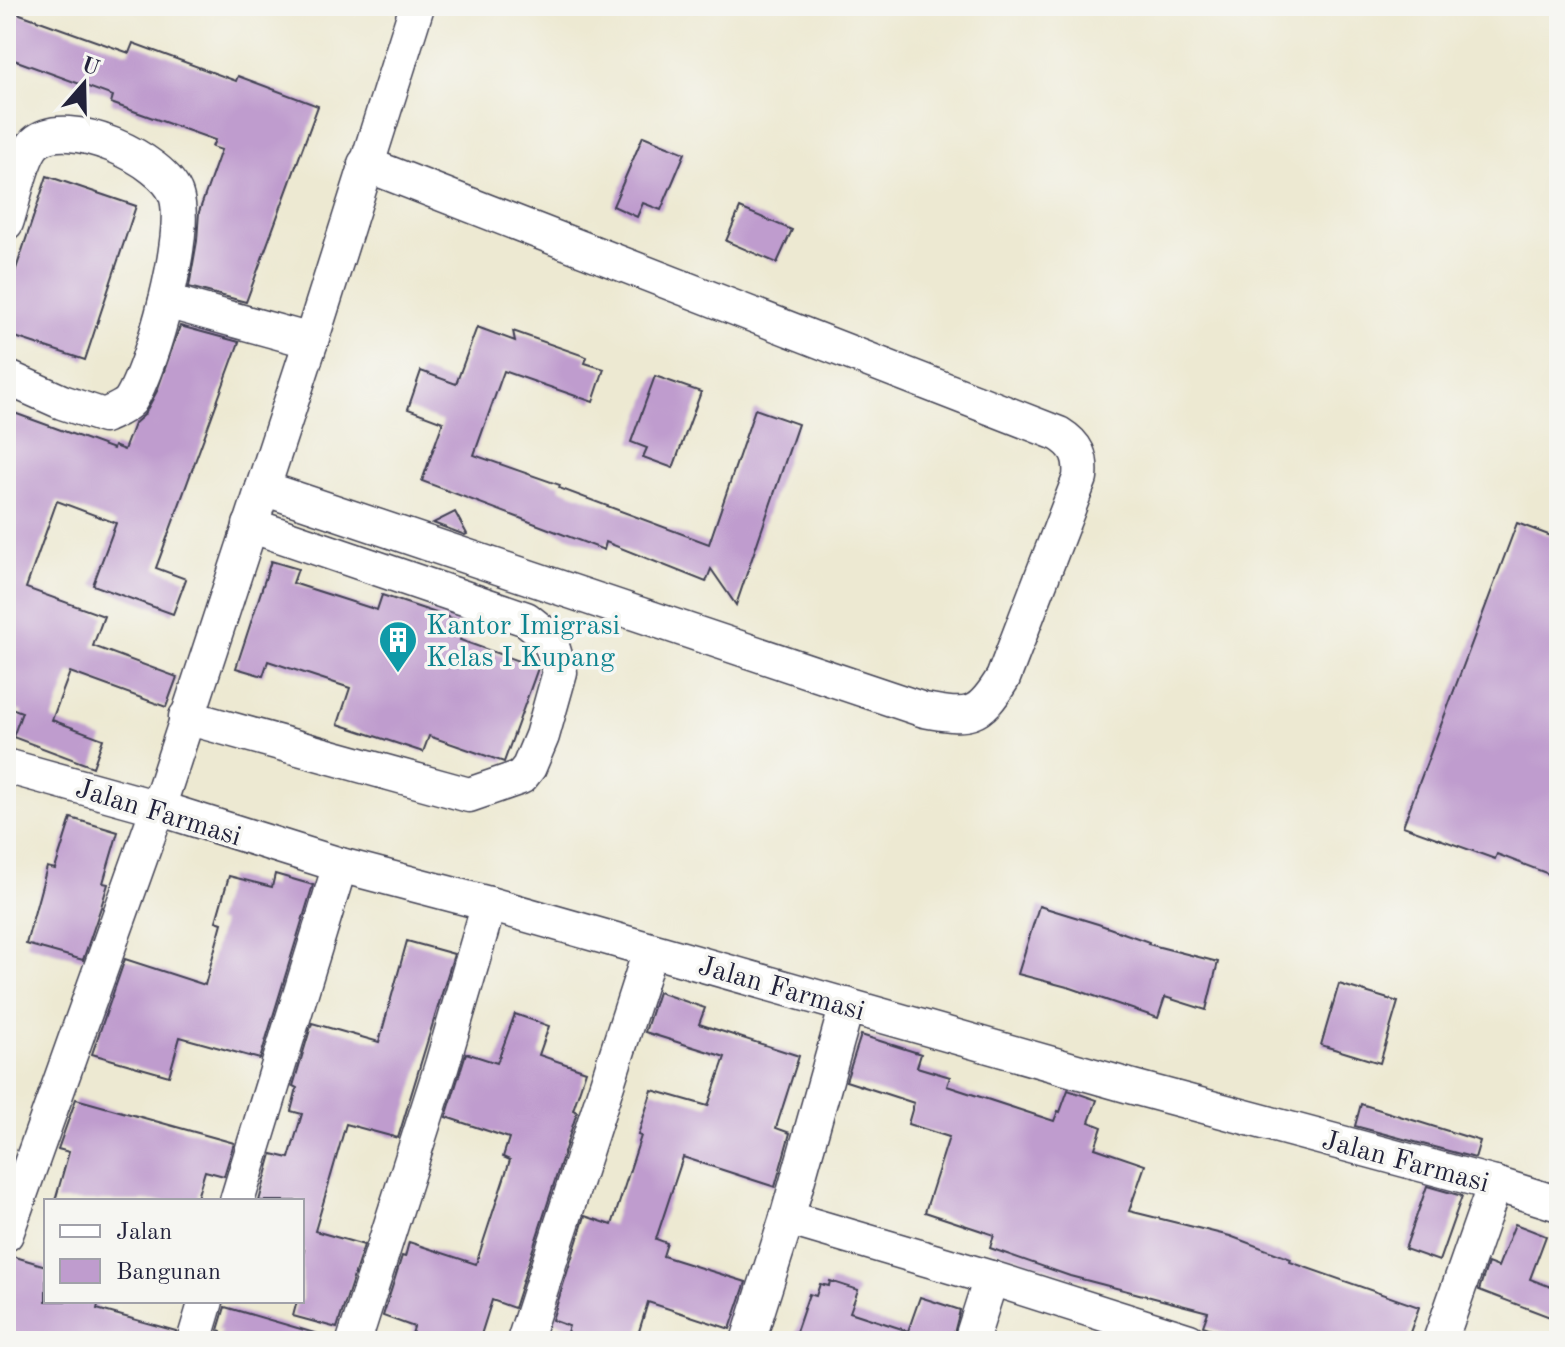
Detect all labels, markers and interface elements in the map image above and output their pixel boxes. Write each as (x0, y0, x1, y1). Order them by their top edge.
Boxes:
north arrow (44, 44, 124, 124)
text: U (78, 54, 102, 80)
place label: Kantor Imigrasi Kelas I Kupang (426, 613, 620, 673)
building icon: Kantor Imigrasi Kelas I Kupang (377, 619, 419, 674)
street label: Jalan Farmasi (72, 775, 244, 852)
street label: Jalan Farmasi (695, 953, 867, 1027)
street label: Jalan Farmasi (1319, 1127, 1492, 1199)
legend (44, 1199, 304, 1303)
text: Jalan (116, 1221, 172, 1245)
text: Bangunan (116, 1261, 221, 1285)

